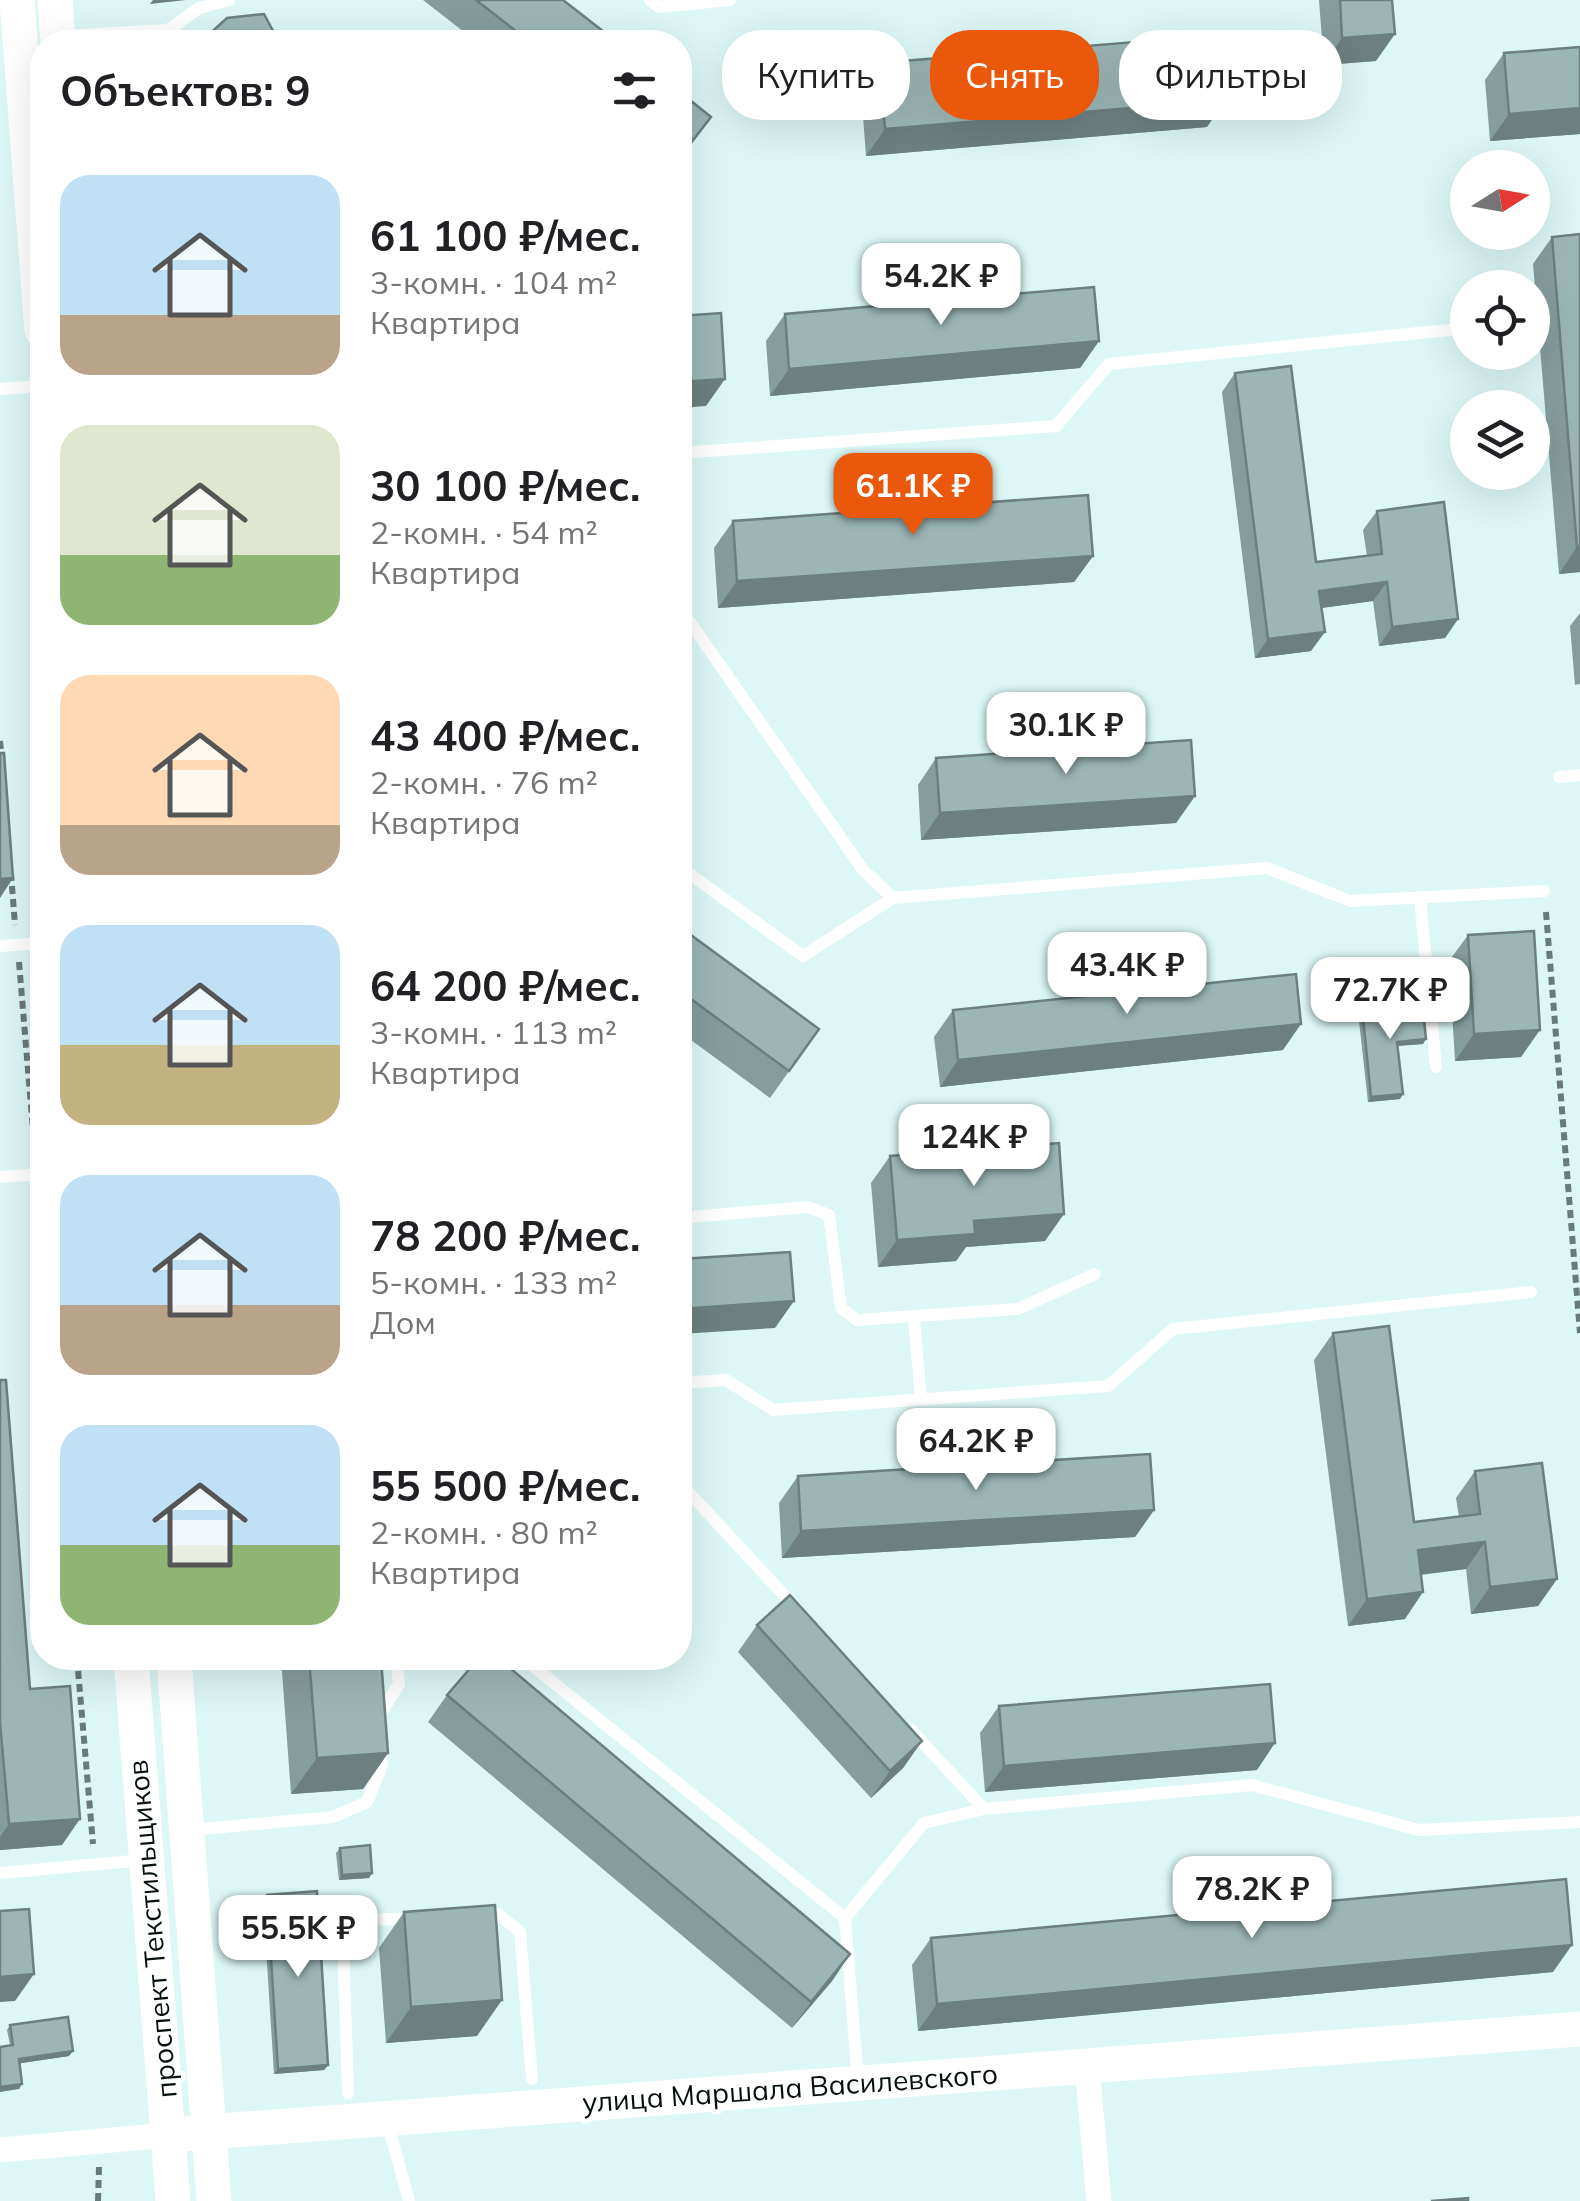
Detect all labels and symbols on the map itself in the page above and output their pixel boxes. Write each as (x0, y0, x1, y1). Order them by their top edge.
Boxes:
north arrow (1450, 150, 1550, 250)
pin: 54.2K ₽ (849, 243, 1033, 328)
pin: 61.1K ₽ (821, 453, 1005, 538)
pin: 30.1K ₽ (974, 692, 1158, 777)
pin: 43.4K ₽ (1035, 932, 1219, 1017)
pin: 72.7K ₽ (1298, 957, 1482, 1042)
pin: 124K ₽ (893, 1104, 1055, 1189)
pin: 64.2K ₽ (884, 1408, 1068, 1493)
street label: проспект Текстильщиков (119, 1758, 184, 2100)
pin: 78.2K ₽ (1160, 1856, 1344, 1941)
pin: 55.5K ₽ (206, 1895, 390, 1980)
street label: улица Маршала Василевского (581, 2056, 999, 2119)

